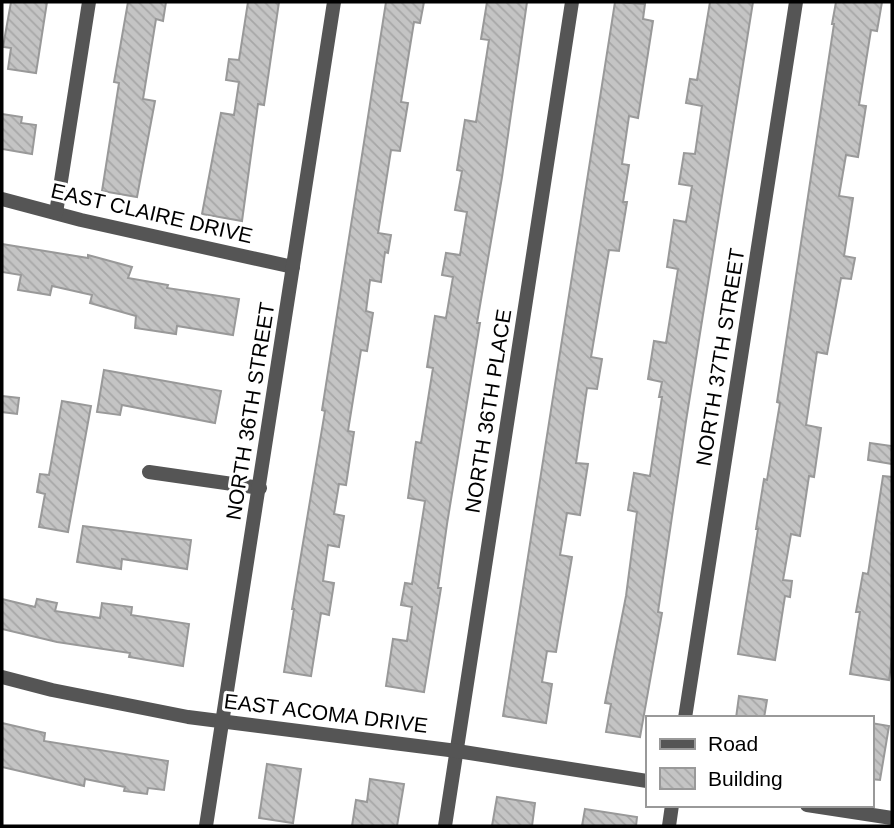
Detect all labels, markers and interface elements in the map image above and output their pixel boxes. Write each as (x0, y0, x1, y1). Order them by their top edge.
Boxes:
street label: EAST CLAIRE DRIVE (49, 179, 255, 247)
street label: NORTH 37TH STREET (691, 246, 749, 468)
street label: NORTH 36TH STREET (221, 300, 279, 522)
street label: NORTH 36TH PLACE (461, 307, 515, 515)
street label: EAST ACOMA DRIVE (223, 689, 429, 737)
legend (646, 716, 873, 807)
text: Road (708, 732, 758, 755)
text: Building (708, 767, 783, 790)

